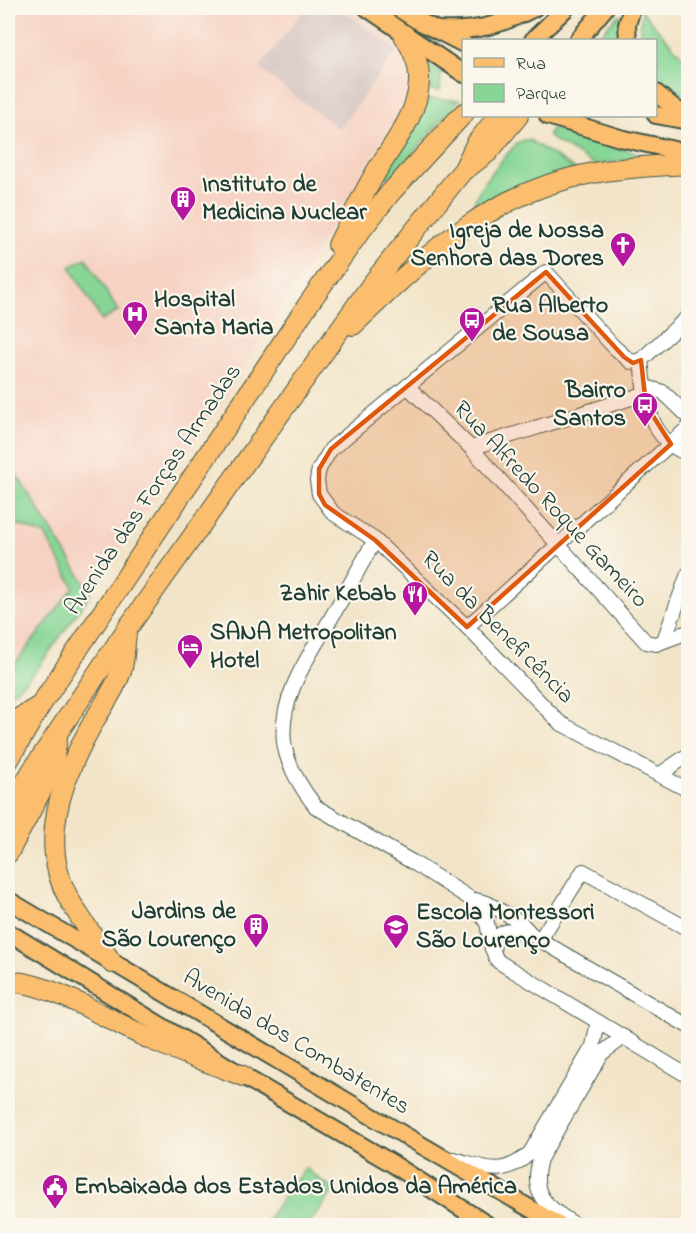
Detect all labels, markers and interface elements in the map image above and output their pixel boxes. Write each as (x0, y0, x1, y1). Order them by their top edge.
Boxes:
legend (462, 39, 657, 117)
text: Rua (516, 52, 546, 78)
text: Parque (516, 82, 567, 108)
place label: Instituto de Medicina Nuclear (202, 168, 367, 231)
building icon: Instituto de Medicina Nuclear (168, 184, 198, 222)
place label: Igreja de Nossa Senhora das Dores (411, 214, 604, 277)
church icon: Igreja de Nossa Senhora das Dores (608, 230, 638, 268)
place label: Hospital Santa Maria (154, 283, 274, 346)
place label: Rua Alberto de Sousa (492, 289, 608, 352)
hospital icon: Hospital Santa Maria (120, 299, 150, 337)
bus stop icon: Rua Alberto de Sousa (457, 305, 487, 343)
street label: Avenida das Forças Armadas (57, 357, 251, 623)
place label: Bairro Santos (553, 374, 626, 437)
bus stop icon: Bairro Santos (630, 390, 660, 428)
street label: Rua Alfredo Roque Gameiro (444, 393, 656, 617)
street label: Rua da Beneficência (412, 543, 582, 713)
place label: Zahir Kebab (280, 577, 396, 612)
restaurant icon: Zahir Kebab (400, 579, 430, 617)
place label: SANA Metropolitan Hotel (210, 616, 397, 679)
hotel icon: SANA Metropolitan Hotel (175, 632, 205, 670)
place label: Jardins de São Lourenço (102, 895, 237, 958)
place label: Escola Montessori São Lourenço (416, 896, 595, 959)
building icon: Jardins de São Lourenço (241, 911, 271, 949)
school or university icon: Escola Montessori São Lourenço (381, 912, 411, 950)
street label: Avenida dos Combatentes (176, 961, 416, 1125)
place label: Embaixada dos Estados Unidos da América (74, 1170, 517, 1205)
public building icon: Embaixada dos Estados Unidos da América (40, 1172, 70, 1210)

